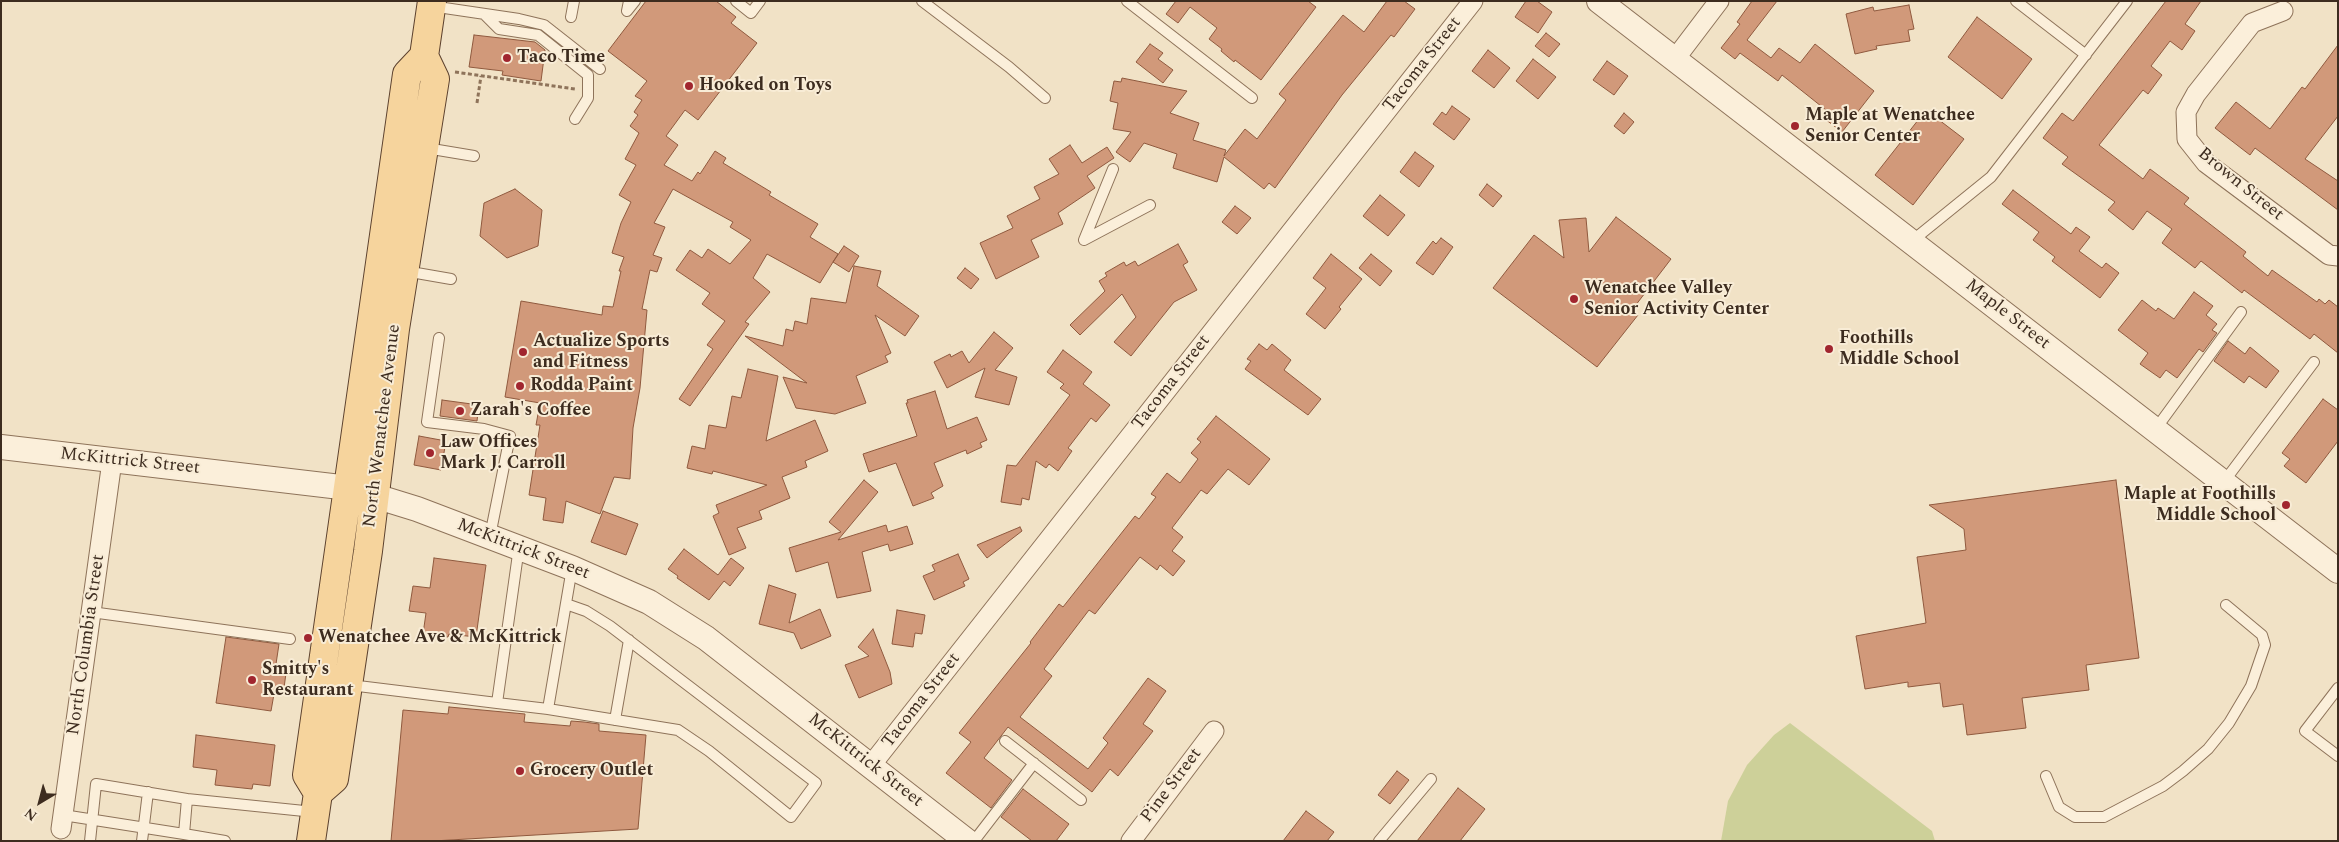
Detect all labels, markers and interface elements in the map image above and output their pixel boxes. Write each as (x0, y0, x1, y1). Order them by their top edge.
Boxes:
street label: Tacoma Street (1379, 13, 1467, 117)
place label: Taco Time (517, 47, 605, 69)
marker: Taco Time (501, 52, 513, 64)
place label: Hooked on Toys (699, 75, 832, 97)
marker: Hooked on Toys (683, 80, 695, 92)
place label: Maple at Wenatchee Senior Center (1805, 105, 1975, 148)
marker: Maple at Wenatchee Senior Center (1789, 120, 1801, 132)
street label: Brown Street (2193, 144, 2287, 226)
street label: Maple Street (1960, 275, 2054, 355)
place label: Wenatchee Valley Senior Activity Center (1584, 278, 1769, 320)
marker: Wenatchee Valley Senior Activity Center (1568, 293, 1580, 305)
street label: North Wenatchee Avenue (360, 323, 406, 529)
place label: Foothills Middle School (1839, 328, 1959, 370)
place label: Actualize Sports and Fitness (533, 331, 670, 374)
street label: Tacoma Street (1128, 331, 1216, 435)
marker: Foothills Middle School (1823, 343, 1835, 355)
marker: Actualize Sports and Fitness (517, 346, 529, 358)
place label: Rodda Paint (530, 375, 633, 397)
marker: Rodda Paint (514, 380, 526, 392)
place label: Zarah's Coffee (470, 400, 591, 422)
marker: Zarah's Coffee (454, 405, 466, 417)
place label: Law Offices Mark J. Carroll (440, 432, 566, 474)
street label: McKittrick Street (59, 444, 201, 480)
marker: Law Offices Mark J. Carroll (424, 447, 436, 459)
place label: Maple at Foothills Middle School (2124, 484, 2276, 526)
marker: Maple at Foothills Middle School (2280, 499, 2292, 511)
street label: McKittrick Street (454, 515, 592, 585)
street label: North Columbia Street (64, 553, 110, 737)
place label: Wenatchee Ave & McKittrick (318, 627, 562, 649)
marker: Wenatchee Ave & McKittrick (302, 632, 314, 644)
street label: Tacoma Street (878, 649, 966, 753)
place label: Smitty's Restaurant (262, 659, 354, 702)
marker: Smitty's Restaurant (246, 674, 258, 686)
street label: McKittrick Street (803, 709, 927, 813)
street label: Pine Street (1137, 744, 1207, 828)
place label: Grocery Outlet (530, 760, 653, 782)
marker: Grocery Outlet (514, 765, 526, 777)
north arrow (15, 777, 65, 827)
text: N (20, 803, 42, 826)

